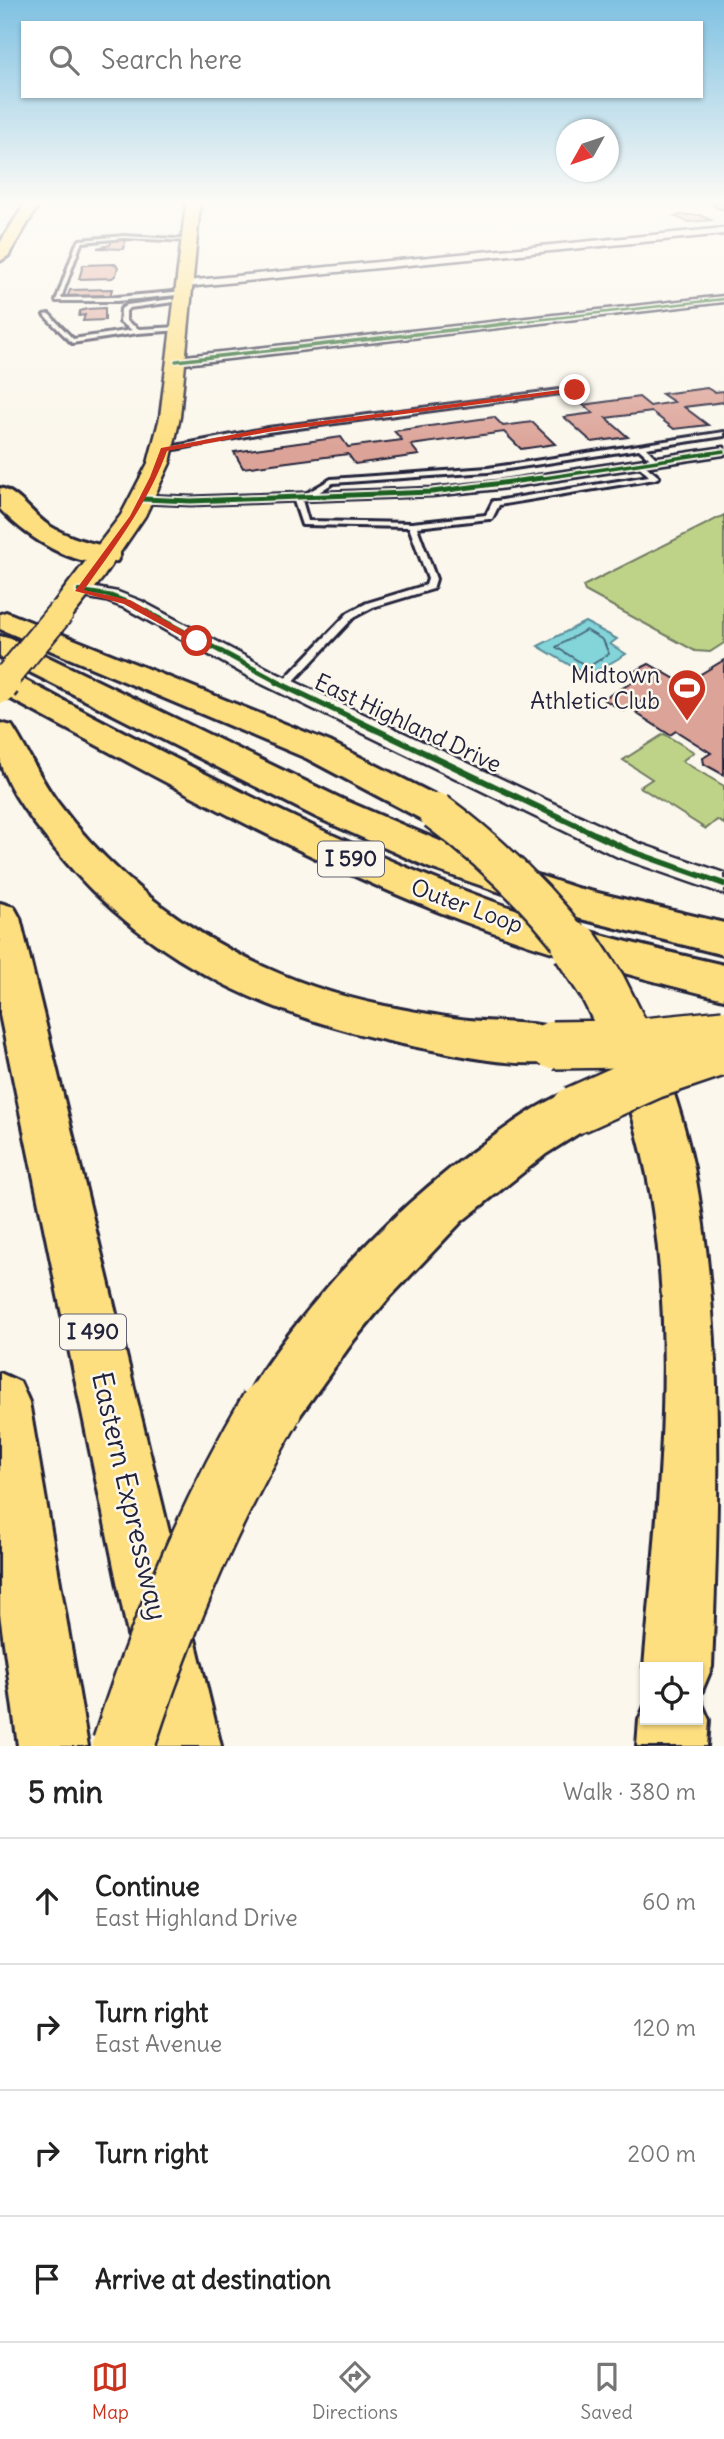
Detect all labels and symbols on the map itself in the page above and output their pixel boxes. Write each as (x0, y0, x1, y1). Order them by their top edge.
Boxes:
north arrow (556, 119, 619, 182)
route end (559, 374, 590, 405)
route start (181, 625, 212, 656)
place label: Midtown Athletic Club (530, 660, 660, 715)
street label: East Highland Drive (310, 667, 506, 779)
sports icon: Midtown Athletic Club (666, 667, 708, 722)
road number: I 590 (318, 842, 384, 876)
street label: Outer Loop (407, 872, 527, 939)
road number: I 490 (60, 1314, 126, 1350)
street label: Eastern Expressway (84, 1368, 176, 1624)

